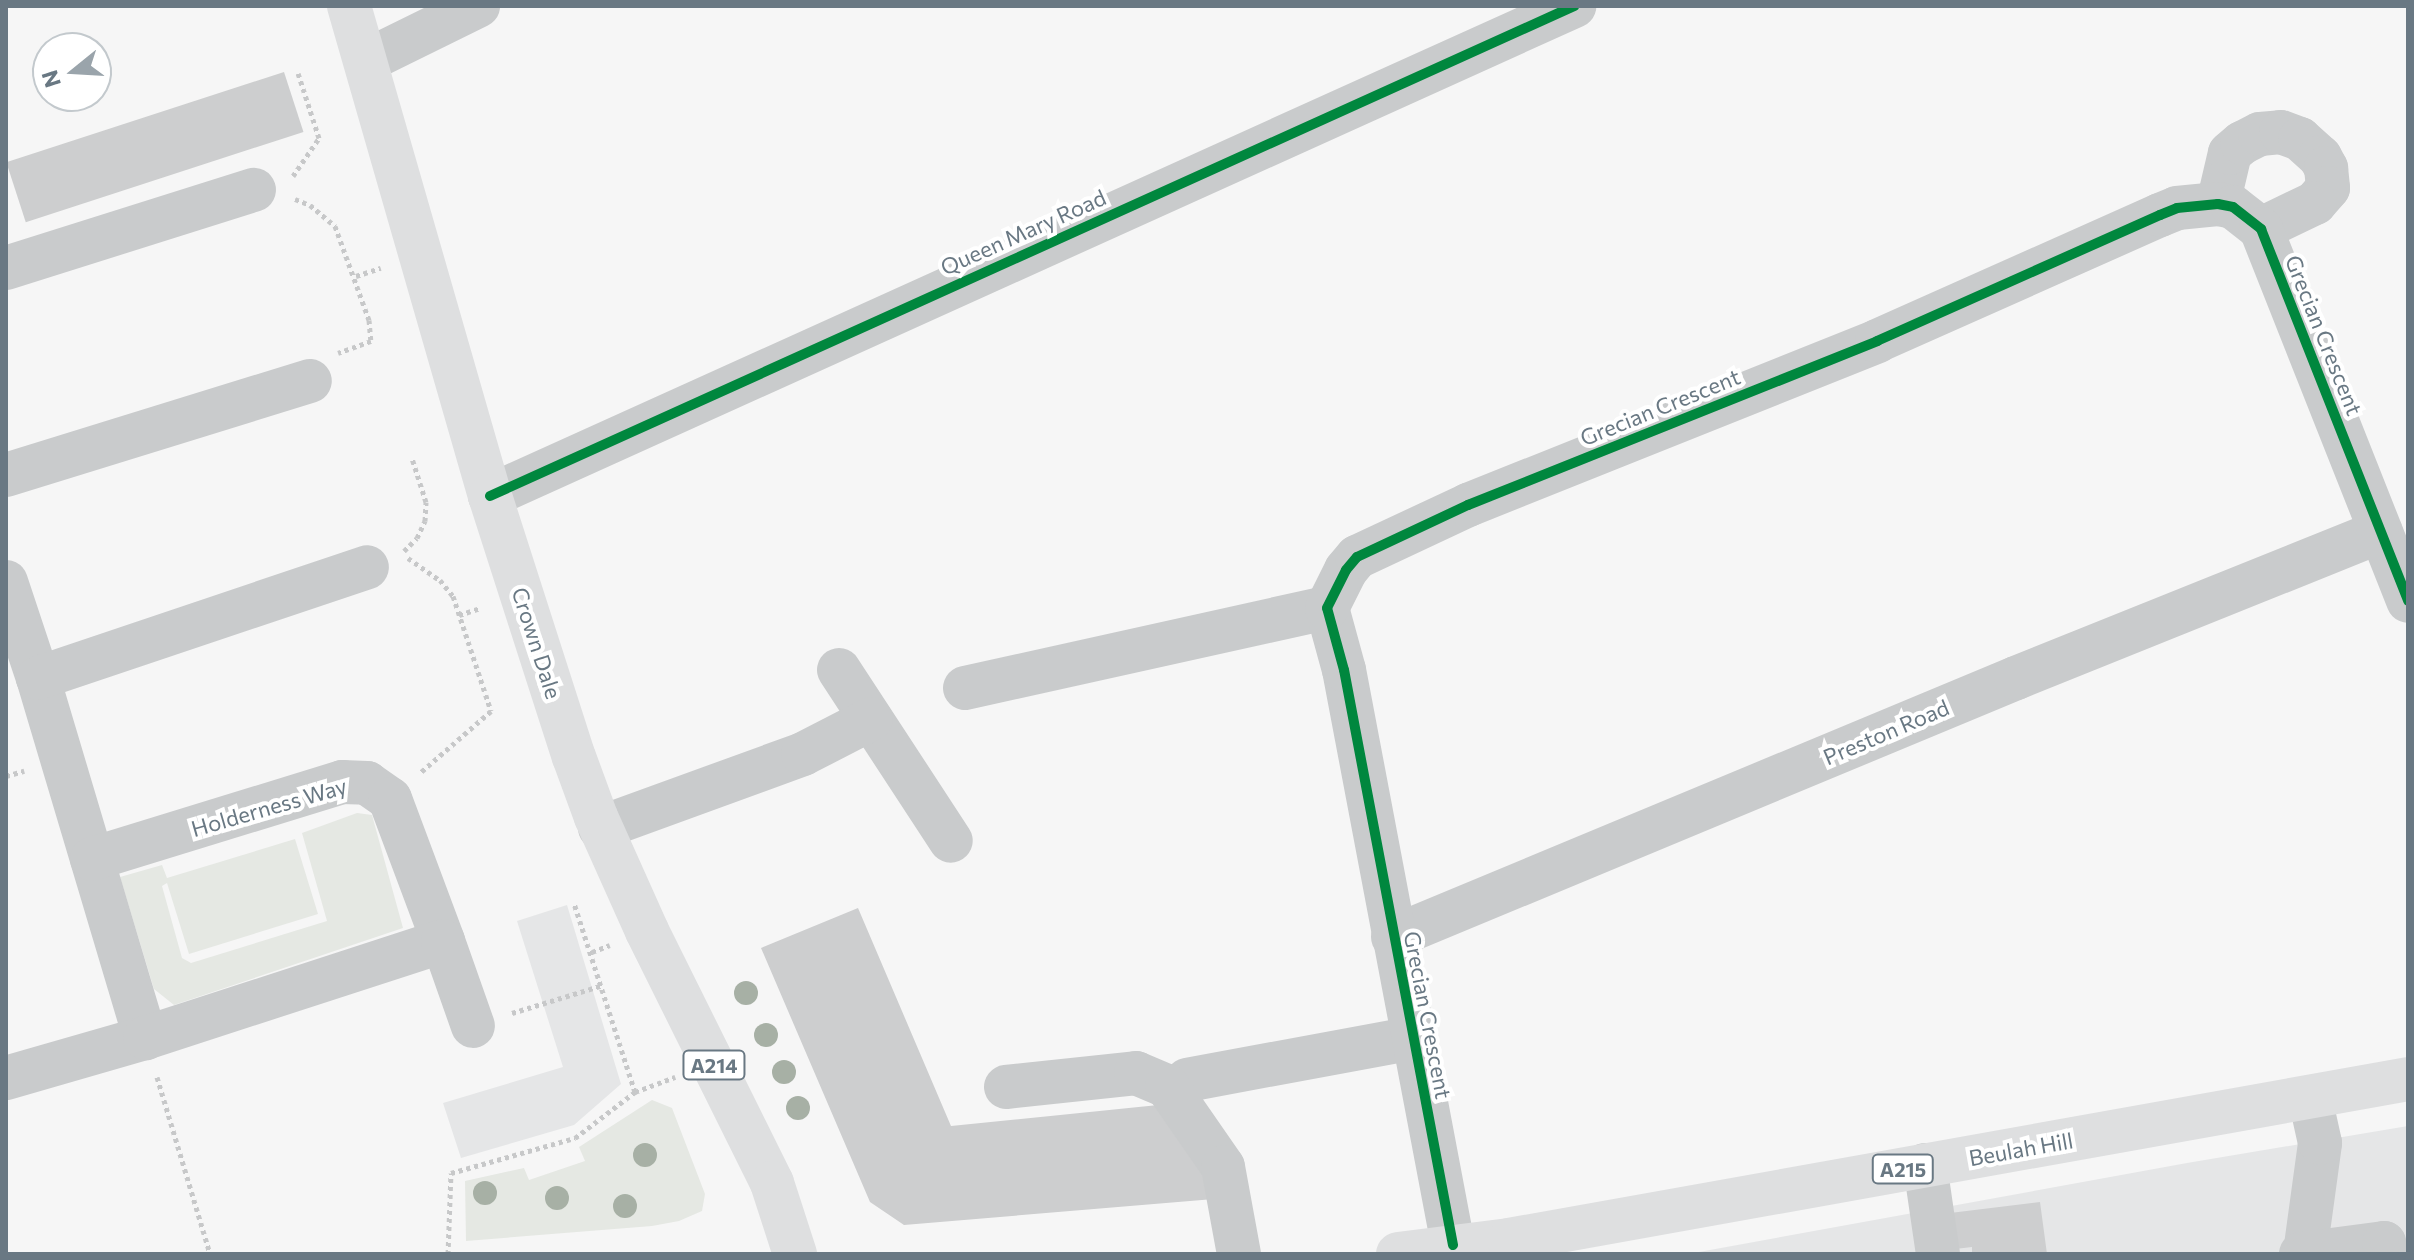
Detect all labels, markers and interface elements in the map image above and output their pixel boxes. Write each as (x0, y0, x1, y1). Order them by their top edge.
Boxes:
north arrow (32, 32, 112, 112)
text: N (35, 67, 66, 91)
street label: Queen Mary Road (936, 184, 1110, 280)
street label: Grecian Crescent (2280, 251, 2368, 419)
street label: Grecian Crescent (1576, 363, 1744, 451)
street label: Crown Dale (507, 584, 567, 702)
street label: Preston Road (1819, 694, 1953, 770)
street label: Holderness Way (188, 772, 350, 842)
street label: Grecian Crescent (1399, 929, 1457, 1101)
road number: A214 (682, 1049, 746, 1081)
street label: Beulah Hill (1967, 1127, 2075, 1171)
road number: A215 (1871, 1153, 1935, 1185)

